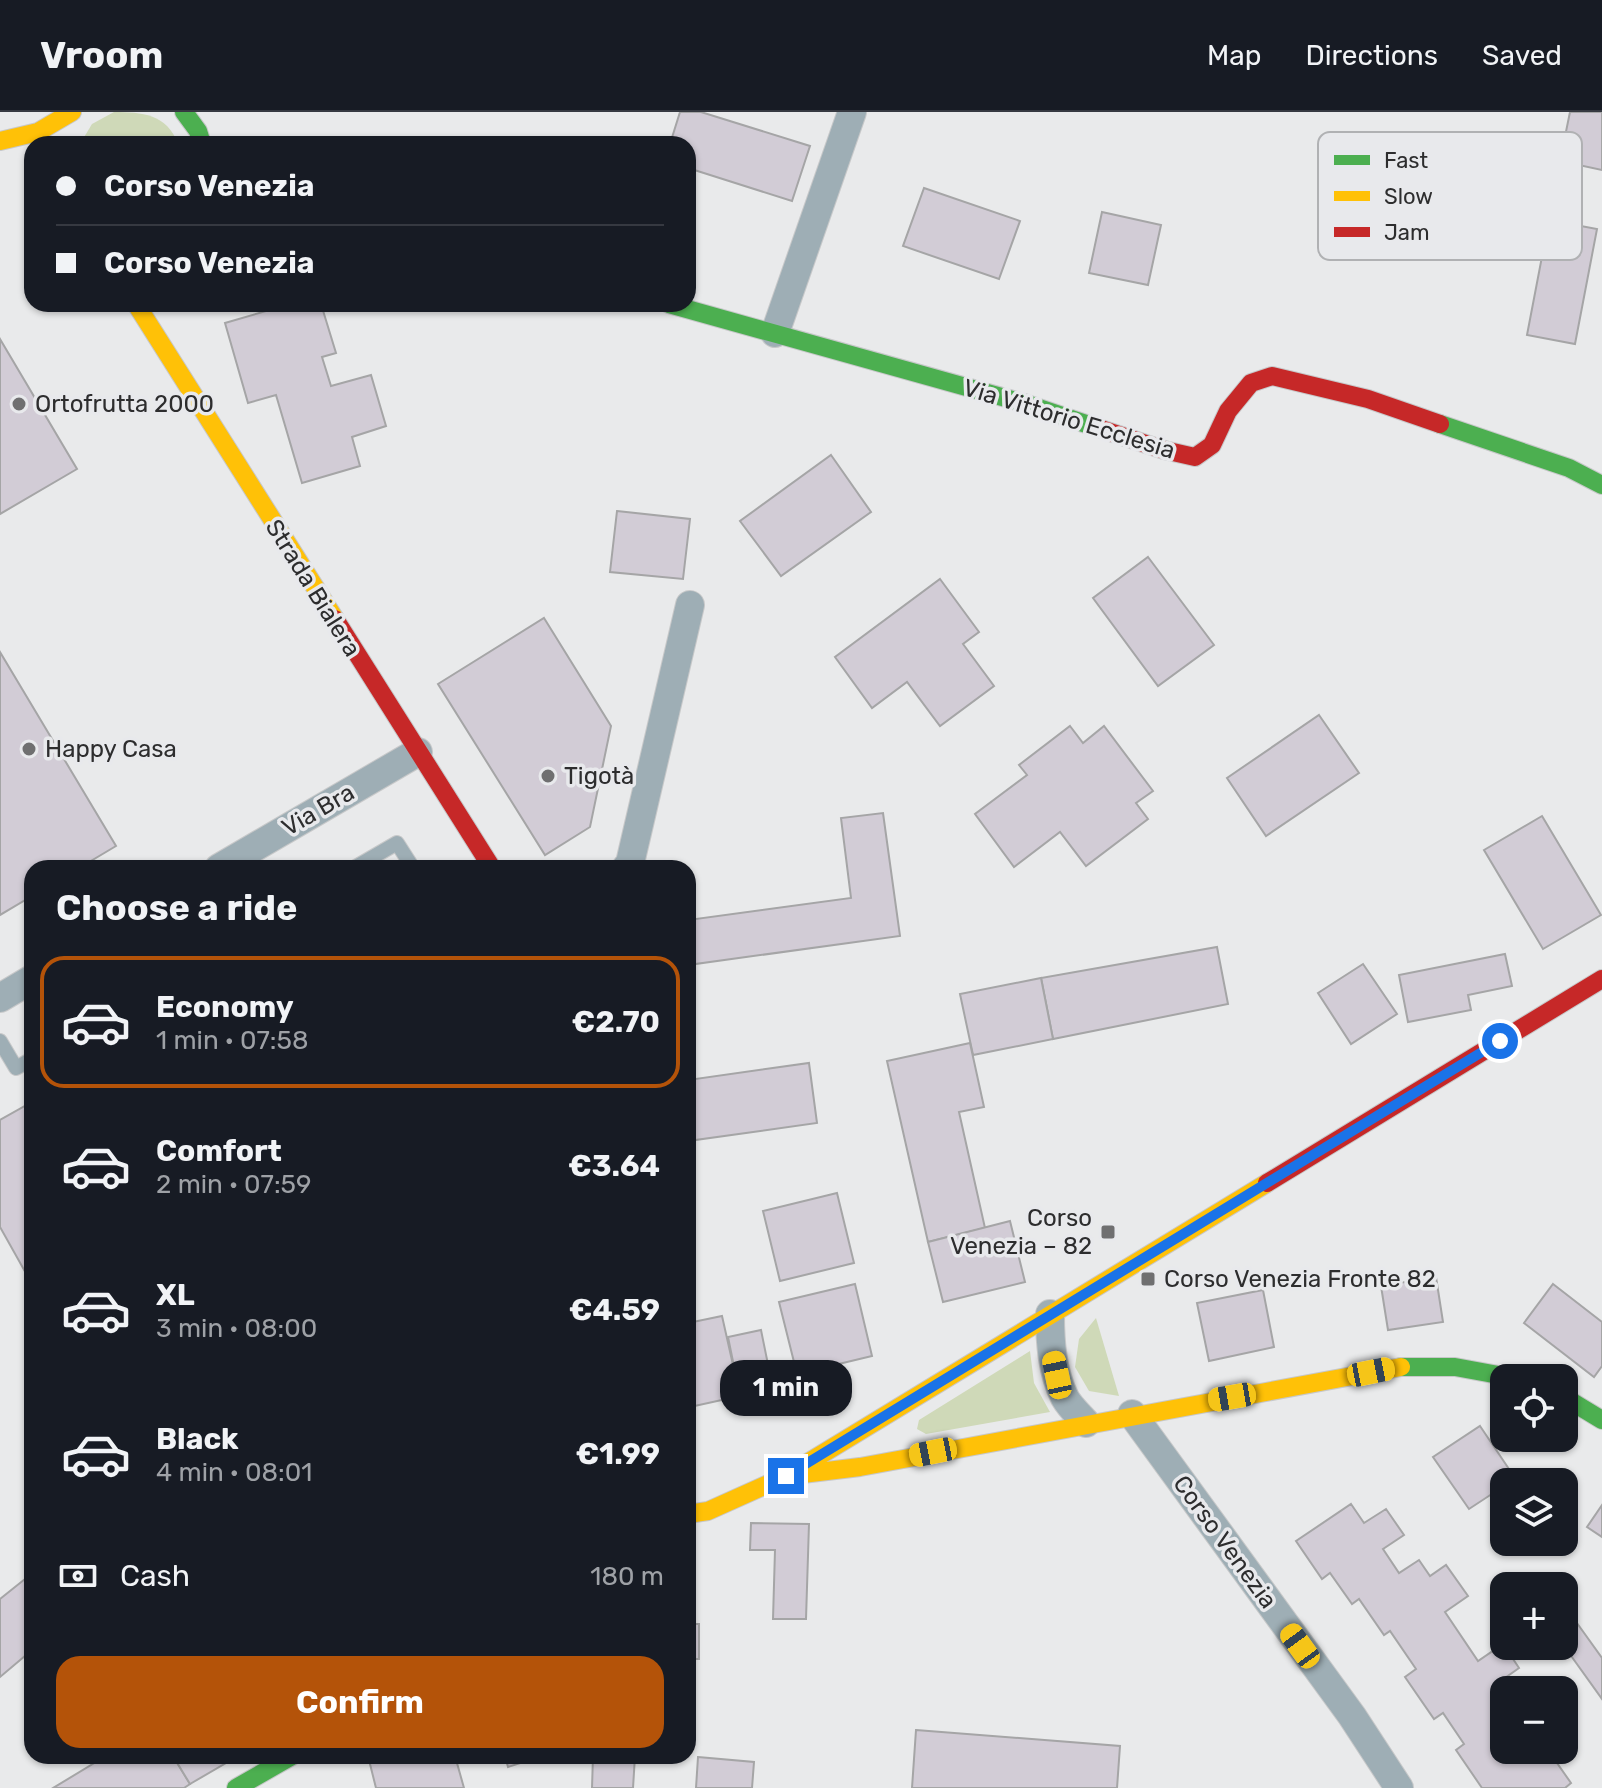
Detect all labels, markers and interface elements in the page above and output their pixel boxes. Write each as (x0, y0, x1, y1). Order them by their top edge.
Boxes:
text: Vroom (40, 32, 163, 78)
text: Map (1207, 39, 1261, 72)
text: Directions (1305, 39, 1438, 72)
text: Saved (1482, 39, 1562, 72)
legend (1318, 132, 1582, 260)
text: Fast (1384, 147, 1429, 174)
text: Corso Venezia (104, 168, 314, 204)
text: Slow (1384, 183, 1433, 210)
text: Jam (1384, 219, 1430, 246)
text: Corso Venezia (104, 245, 314, 281)
street label: Via Vittorio Ecclesia (960, 373, 1178, 465)
place label: Ortofrutta 2000 (35, 390, 214, 418)
marker: Ortofrutta 2000 (10, 395, 28, 413)
street label: Strada Bialera (260, 514, 366, 662)
place label: Happy Casa (45, 735, 177, 763)
marker: Happy Casa (20, 740, 38, 758)
place label: Tigotà (564, 762, 634, 790)
marker: Tigotà (539, 767, 557, 785)
street label: Via Bra (277, 778, 359, 842)
text: Choose a ride (56, 886, 297, 929)
icon: car (60, 986, 132, 1058)
text: Economy (156, 989, 294, 1025)
text: €2.70 (572, 1004, 660, 1040)
route start (1482, 1023, 1518, 1059)
text: 1 min · 07:58 (156, 1025, 308, 1056)
icon: car (60, 1130, 132, 1202)
text: Comfort (156, 1133, 282, 1169)
text: €3.64 (568, 1148, 660, 1184)
text: 2 min · 07:59 (156, 1169, 311, 1200)
place label: Corso Venezia – 82 (950, 1204, 1092, 1260)
marker: Corso Venezia – 82 (1099, 1223, 1117, 1241)
place label: Corso Venezia Fronte 82 (1164, 1265, 1436, 1293)
marker: Corso Venezia Fronte 82 (1139, 1270, 1157, 1288)
icon: car (60, 1274, 132, 1346)
text: XL (156, 1277, 195, 1313)
text: €4.59 (569, 1292, 660, 1328)
text: 3 min · 08:00 (156, 1313, 317, 1344)
car (1040, 1349, 1074, 1401)
car (1345, 1356, 1397, 1388)
callout: 1 min (720, 1360, 852, 1416)
map controls (1490, 1364, 1578, 1764)
button: locate (1490, 1364, 1578, 1452)
text: 1 min (753, 1372, 819, 1403)
car (1206, 1381, 1258, 1413)
icon: car (60, 1418, 132, 1490)
text: Black (156, 1421, 239, 1457)
text: €1.99 (576, 1436, 660, 1472)
car (907, 1436, 959, 1468)
text: 4 min · 08:01 (156, 1457, 312, 1488)
route end (768, 1458, 804, 1494)
button: layers (1490, 1468, 1578, 1556)
street label: Corso Venezia (1167, 1470, 1283, 1614)
icon: cash (56, 1554, 100, 1598)
text: Cash (120, 1558, 190, 1594)
text: 180 m (590, 1561, 664, 1592)
button: + (1490, 1572, 1578, 1660)
car (1276, 1620, 1324, 1672)
button: Confirm (56, 1656, 664, 1748)
button: − (1490, 1676, 1578, 1764)

